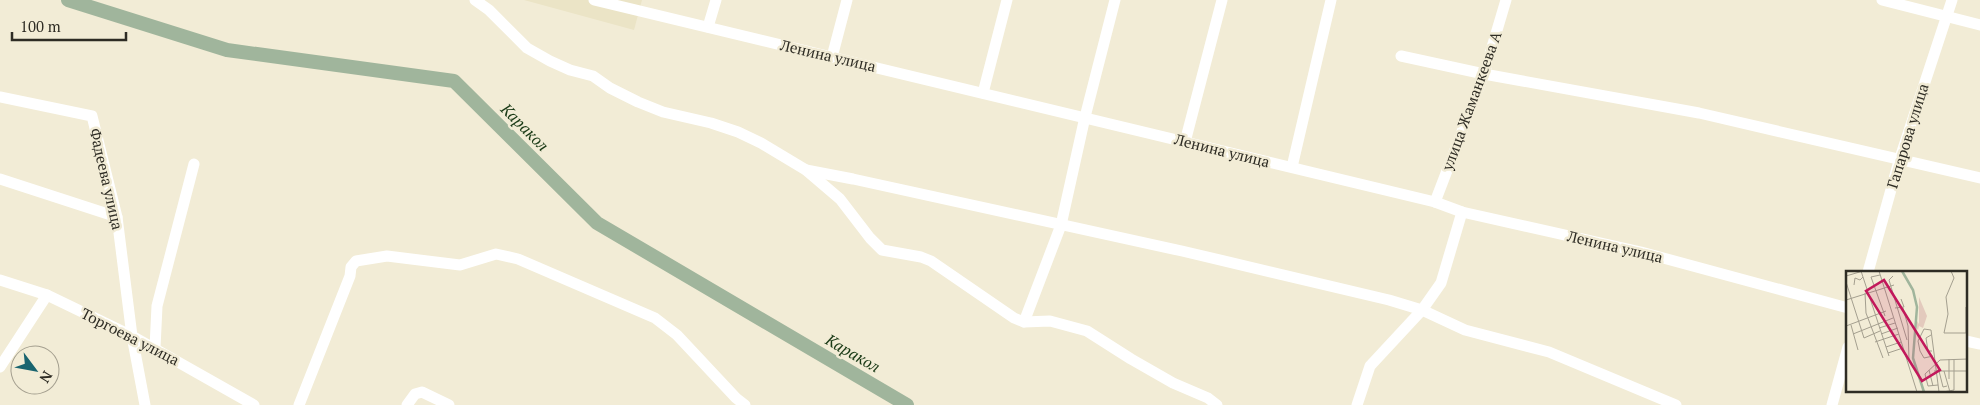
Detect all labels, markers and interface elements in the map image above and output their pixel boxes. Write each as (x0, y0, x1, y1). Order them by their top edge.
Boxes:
scale bar (12, 10, 126, 42)
text: 100 m (20, 16, 61, 36)
street label: улица Жаманкеева А (1436, 28, 1506, 174)
street label: Ленина улица (778, 34, 878, 76)
street label: Гапарова улица (1882, 80, 1933, 191)
water label: Каракол (495, 97, 554, 156)
street label: Фадеева улица (86, 126, 128, 232)
street label: Ленина улица (1172, 128, 1272, 172)
street label: Ленина улица (1565, 225, 1665, 267)
inset map (1846, 271, 1968, 392)
street label: Торгоева улица (78, 303, 183, 370)
water label: Каракол (821, 328, 884, 377)
north arrow (10, 345, 60, 395)
text: N (35, 368, 57, 387)

